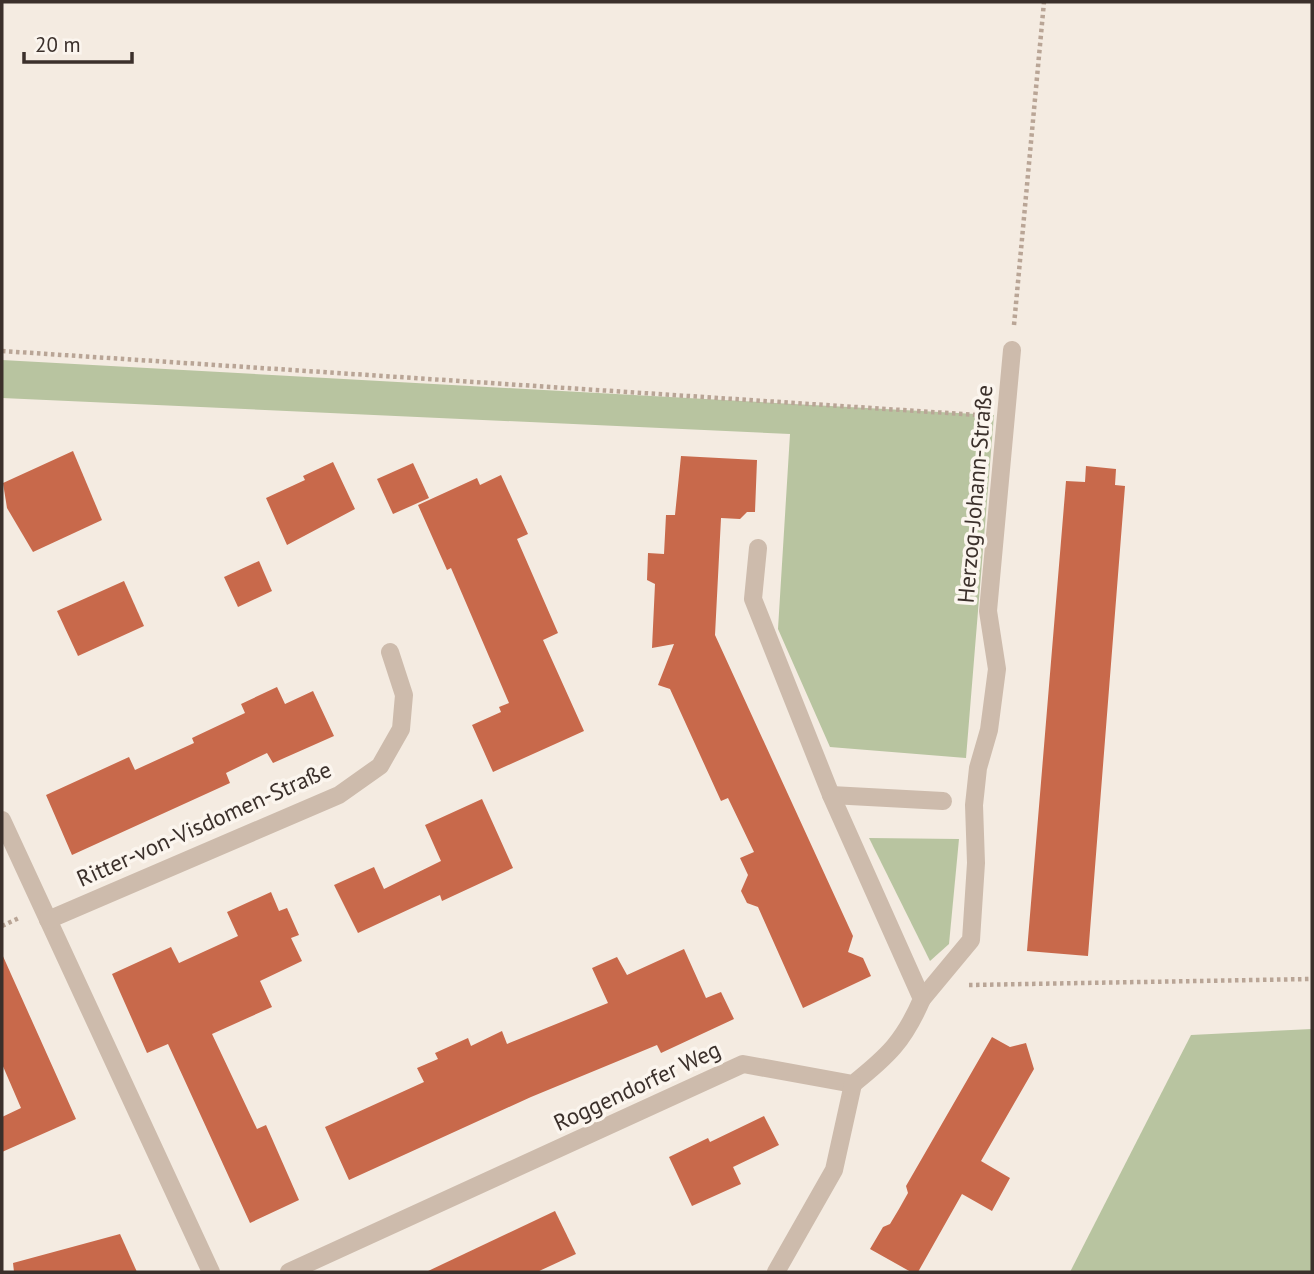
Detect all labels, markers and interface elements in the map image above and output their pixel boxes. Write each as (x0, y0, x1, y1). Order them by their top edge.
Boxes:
scale bar (24, 21, 133, 65)
text: 20 m (35, 31, 81, 58)
street label: Herzog-Johann-Straße (951, 384, 998, 604)
street label: Ritter-von-Visdomen-Straße (72, 754, 336, 893)
street label: Roggendorfer Weg (549, 1034, 725, 1137)

